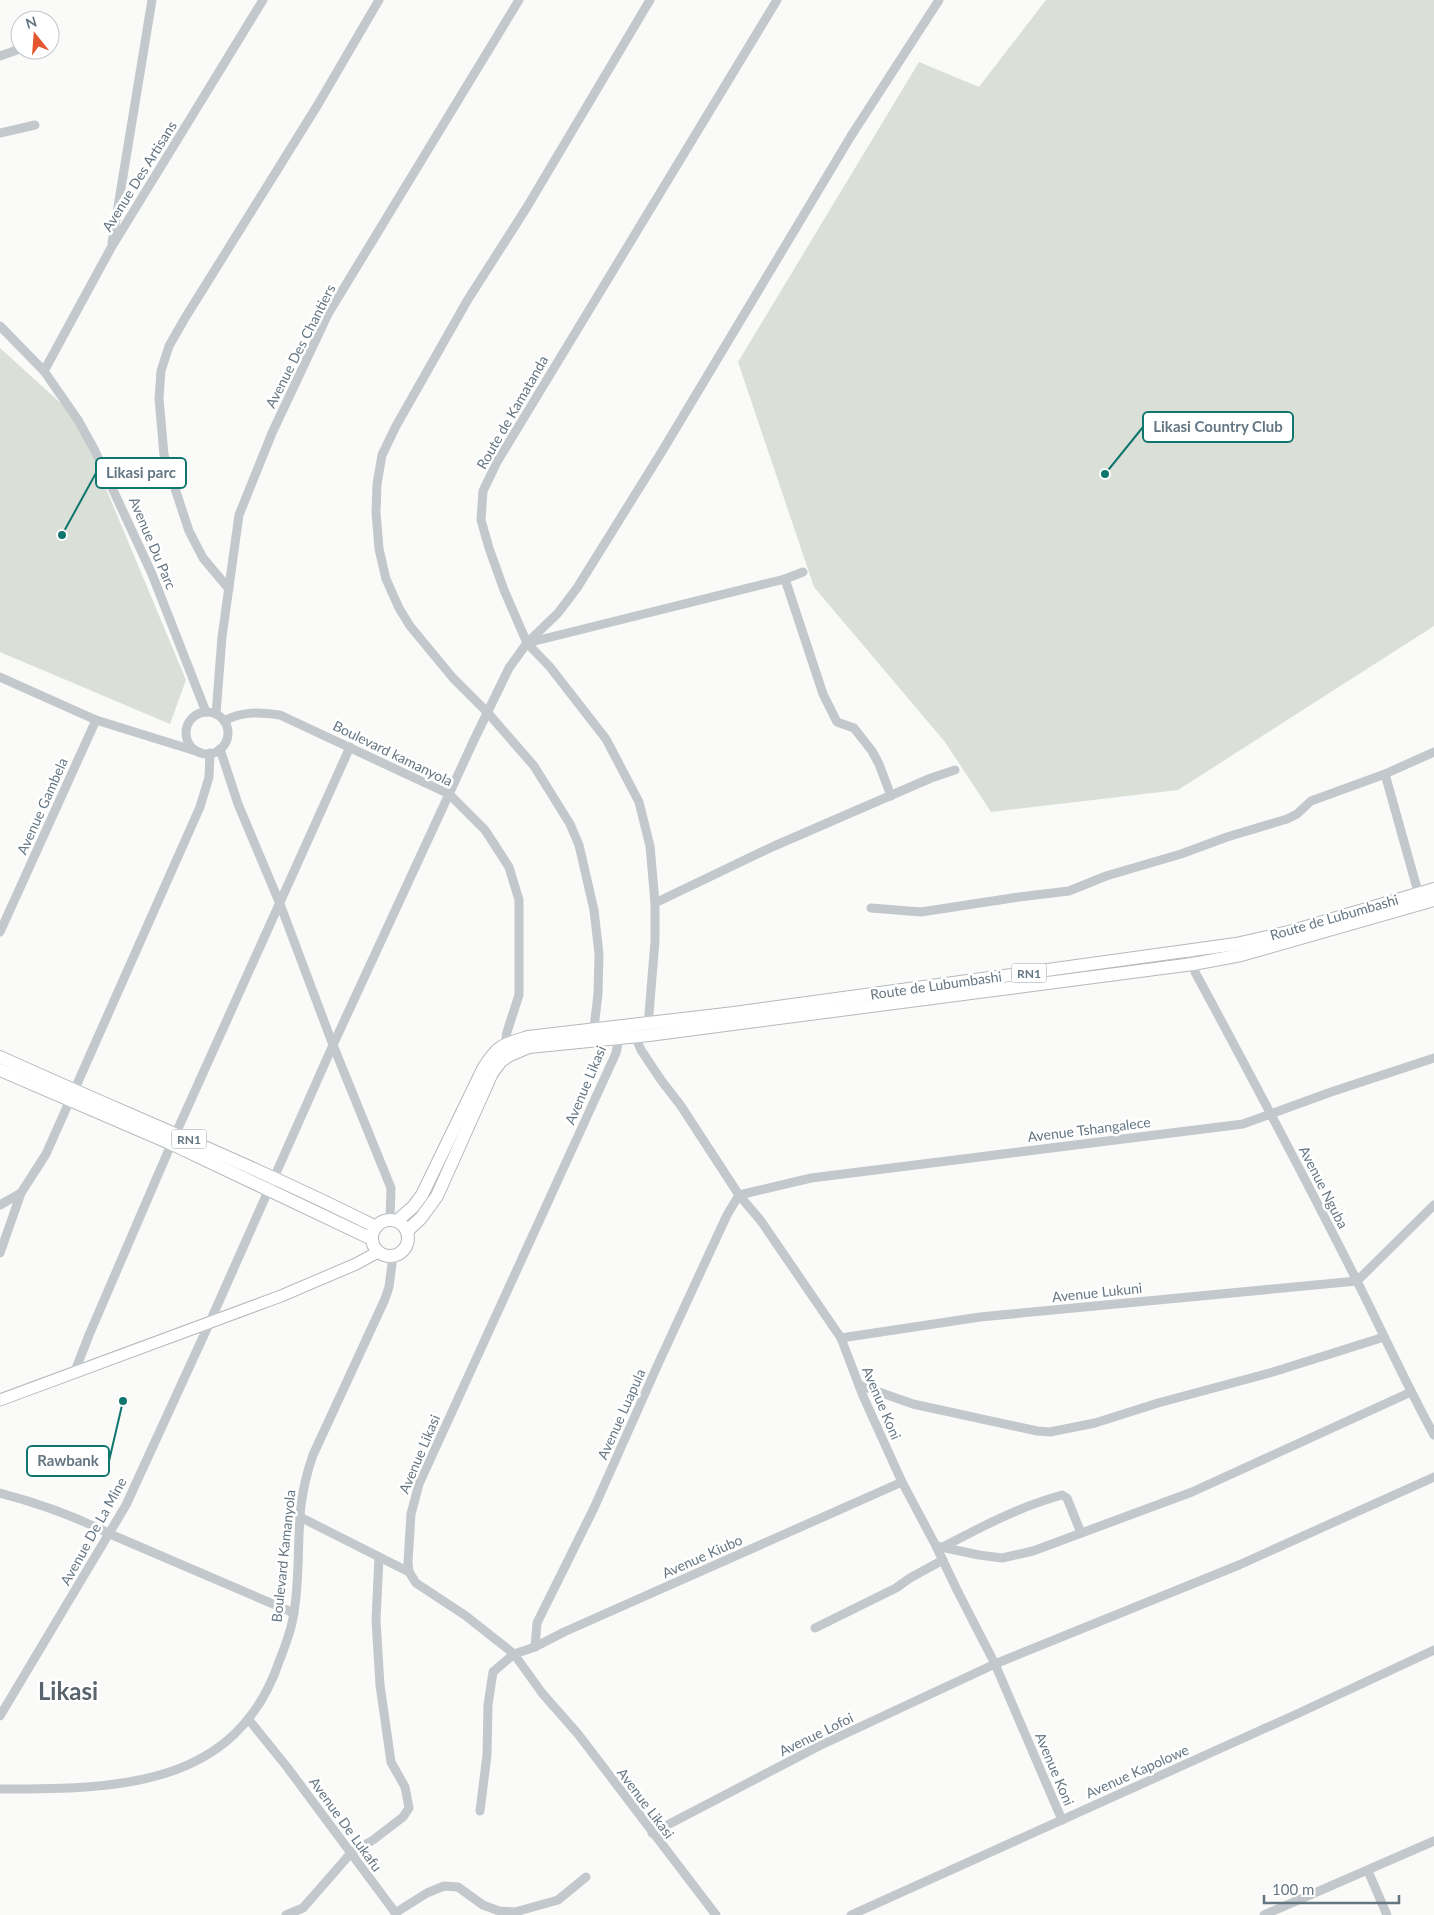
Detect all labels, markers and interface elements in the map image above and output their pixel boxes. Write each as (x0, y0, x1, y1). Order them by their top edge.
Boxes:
north arrow (10, 10, 60, 60)
text: N (23, 12, 39, 32)
street label: Avenue Des Artisans (98, 118, 180, 234)
street label: Avenue Des Chantiers (261, 281, 339, 411)
street label: Route de Kamatanda (473, 352, 551, 472)
callout: Likasi Country Club (1143, 412, 1293, 442)
text: Likasi Country Club (1153, 417, 1283, 435)
callout: Likasi parc (96, 458, 186, 488)
text: Likasi parc (106, 463, 176, 481)
street label: Avenue Du Parc (126, 494, 180, 592)
street label: Boulevard kamanyola (330, 717, 456, 789)
street label: Avenue Gambela (13, 755, 71, 857)
street label: Route de Lubumbashi (1268, 891, 1400, 943)
road number: RN1 (1012, 964, 1046, 982)
street label: Route de Lubumbashi (869, 967, 1003, 1003)
street label: Avenue Likasi (561, 1043, 609, 1127)
street label: Avenue Tshangalece (1027, 1113, 1151, 1145)
road number: RN1 (172, 1130, 206, 1148)
street label: Avenue Nguba (1296, 1143, 1352, 1231)
street label: Avenue Lukuni (1051, 1279, 1143, 1305)
street label: Avenue Koni (859, 1364, 905, 1442)
street label: Avenue Luapula (593, 1366, 649, 1462)
street label: Avenue Likasi (395, 1412, 443, 1496)
callout: Rawbank (27, 1446, 109, 1476)
text: Rawbank (37, 1451, 100, 1469)
street label: Avenue De La Mine (56, 1474, 130, 1588)
street label: Boulevard Kamanyola (268, 1489, 298, 1623)
street label: Avenue Kiubo (659, 1531, 745, 1581)
district label: Likasi (38, 1676, 98, 1705)
street label: Avenue Lofoi (776, 1709, 856, 1759)
street label: Avenue Koni (1032, 1730, 1078, 1808)
street label: Avenue Kapolowe (1083, 1741, 1191, 1801)
street label: Avenue Likasi (614, 1764, 678, 1842)
street label: Avenue De Lukafu (306, 1773, 386, 1875)
scale bar (1264, 1872, 1399, 1904)
text: 100 m (1272, 1880, 1314, 1898)

